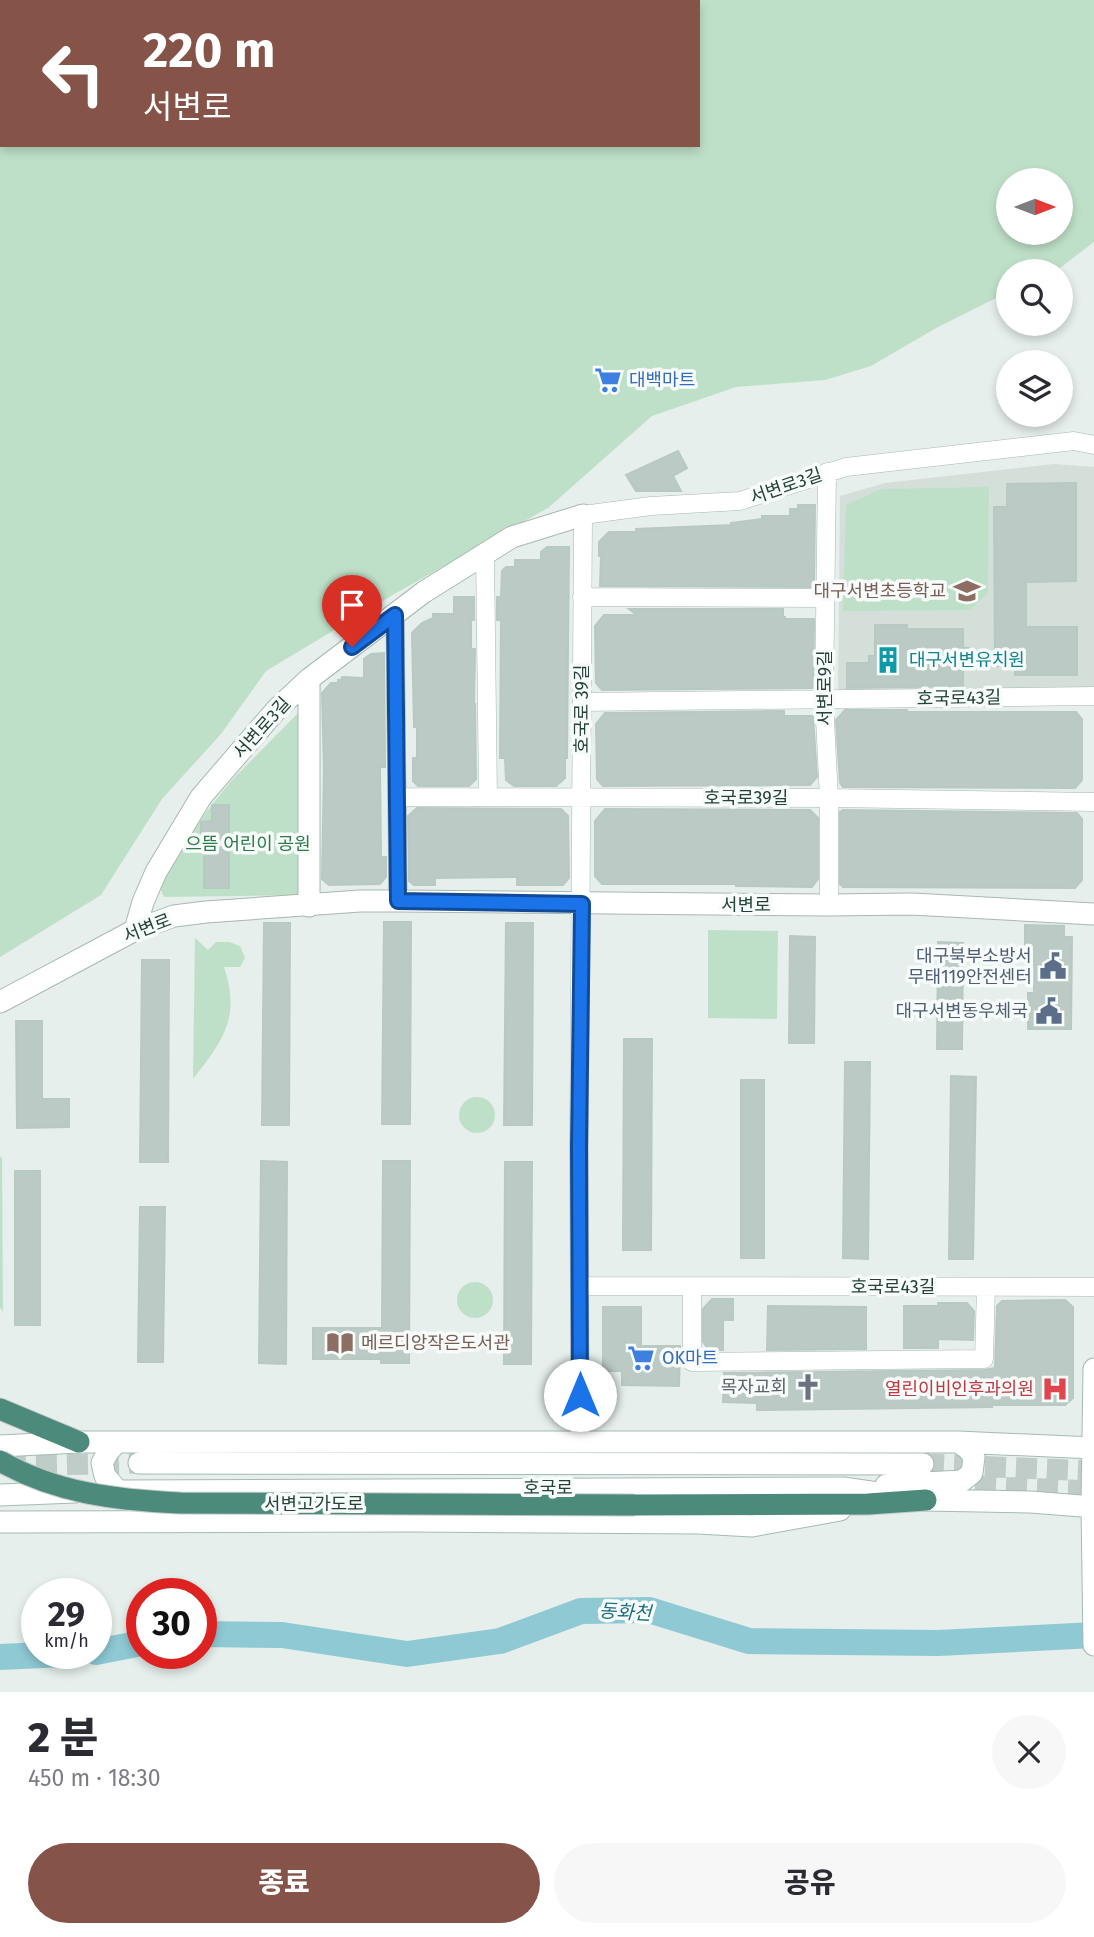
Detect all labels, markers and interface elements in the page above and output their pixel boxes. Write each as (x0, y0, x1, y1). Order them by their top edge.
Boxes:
text: 220 m (143, 21, 275, 80)
icon: left (28, 28, 119, 119)
text: 서변로 (143, 88, 231, 126)
north arrow (996, 168, 1073, 245)
map controls (996, 168, 1073, 427)
button: search (996, 259, 1073, 336)
button: layers (996, 350, 1073, 427)
supermarket icon: 대백마트 (593, 365, 623, 395)
place label: 대백마트 (629, 369, 695, 391)
street label: 서변로3길 (747, 463, 825, 509)
pin (322, 575, 382, 647)
school or university icon: 대구서변초등학교 (952, 576, 982, 606)
place label: 대구서변초등학교 (814, 580, 946, 602)
icon: arrive (333, 586, 371, 624)
building icon: 대구서변유치원 (873, 645, 903, 675)
place label: 대구서변유치원 (909, 649, 1025, 671)
street label: 서변로9길 (814, 650, 836, 726)
street label: 호국로 39길 (571, 664, 593, 754)
street label: 호국로43길 (917, 686, 1001, 710)
street label: 서변로3길 (229, 693, 295, 763)
street label: 호국로39길 (704, 787, 788, 809)
park label: 으뜸 어린이 공원 (185, 833, 311, 855)
street label: 서변로 (721, 894, 771, 916)
street label: 서변로 (120, 909, 174, 947)
place label: 대구북부소방서 무태119안전센터 (908, 945, 1032, 988)
public building icon: 대구북부소방서 무태119안전센터 (1038, 951, 1068, 981)
public building icon: 대구서변동우체국 (1034, 996, 1064, 1026)
place label: 대구서변동우체국 (896, 1000, 1028, 1022)
street label: 호국로43길 (851, 1276, 935, 1298)
library icon: 메르디앙작은도서관 (325, 1328, 355, 1358)
place label: 메르디앙작은도서관 (361, 1332, 510, 1354)
supermarket icon: OK마트 (626, 1343, 656, 1373)
place label: OK마트 (662, 1347, 718, 1369)
position arrow (543, 1358, 617, 1432)
church icon: 목자교회 (793, 1372, 823, 1402)
hospital icon: 열린이비인후과의원 (1040, 1374, 1070, 1404)
place label: 목자교회 (721, 1376, 787, 1398)
place label: 열린이비인후과의원 (885, 1378, 1034, 1400)
street label: 호국로 (523, 1477, 573, 1499)
street label: 서변고가도로 (264, 1493, 364, 1515)
speed limit sign: 30 (126, 1578, 217, 1669)
text: 29 (48, 1593, 85, 1635)
water label: 동화천 (598, 1599, 653, 1625)
text: km/h (44, 1630, 89, 1652)
text: 2 분 (28, 1713, 98, 1763)
button: close (992, 1715, 1066, 1789)
text: 450 m · 18:30 (28, 1764, 161, 1792)
button: 종료 (28, 1843, 540, 1923)
button: 공유 (554, 1843, 1066, 1923)

